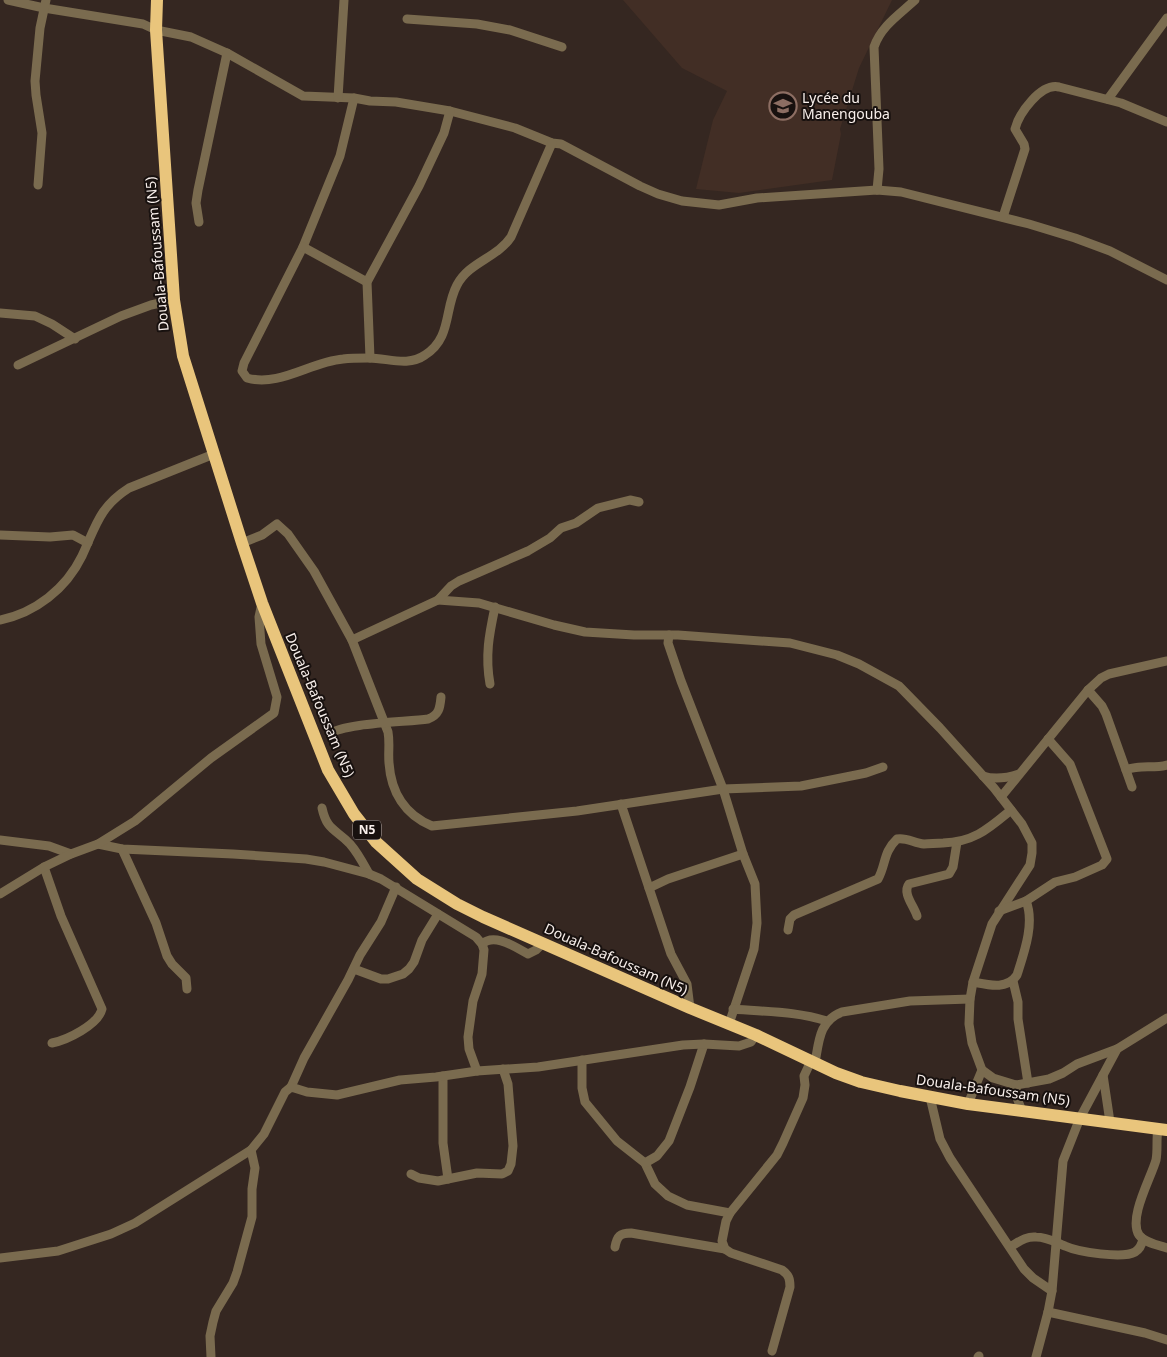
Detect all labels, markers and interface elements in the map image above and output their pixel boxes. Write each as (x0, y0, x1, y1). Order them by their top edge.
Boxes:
place label: Lycée du Manengouba (802, 88, 890, 123)
school or university icon: Lycée du Manengouba (768, 91, 798, 121)
street label: Douala-Bafoussam (N5) (140, 176, 173, 332)
street label: Douala-Bafoussam (N5) (281, 630, 360, 780)
road number: N5 (353, 820, 381, 840)
street label: Douala-Bafoussam (N5) (541, 918, 691, 999)
street label: Douala-Bafoussam (N5) (915, 1069, 1071, 1110)

